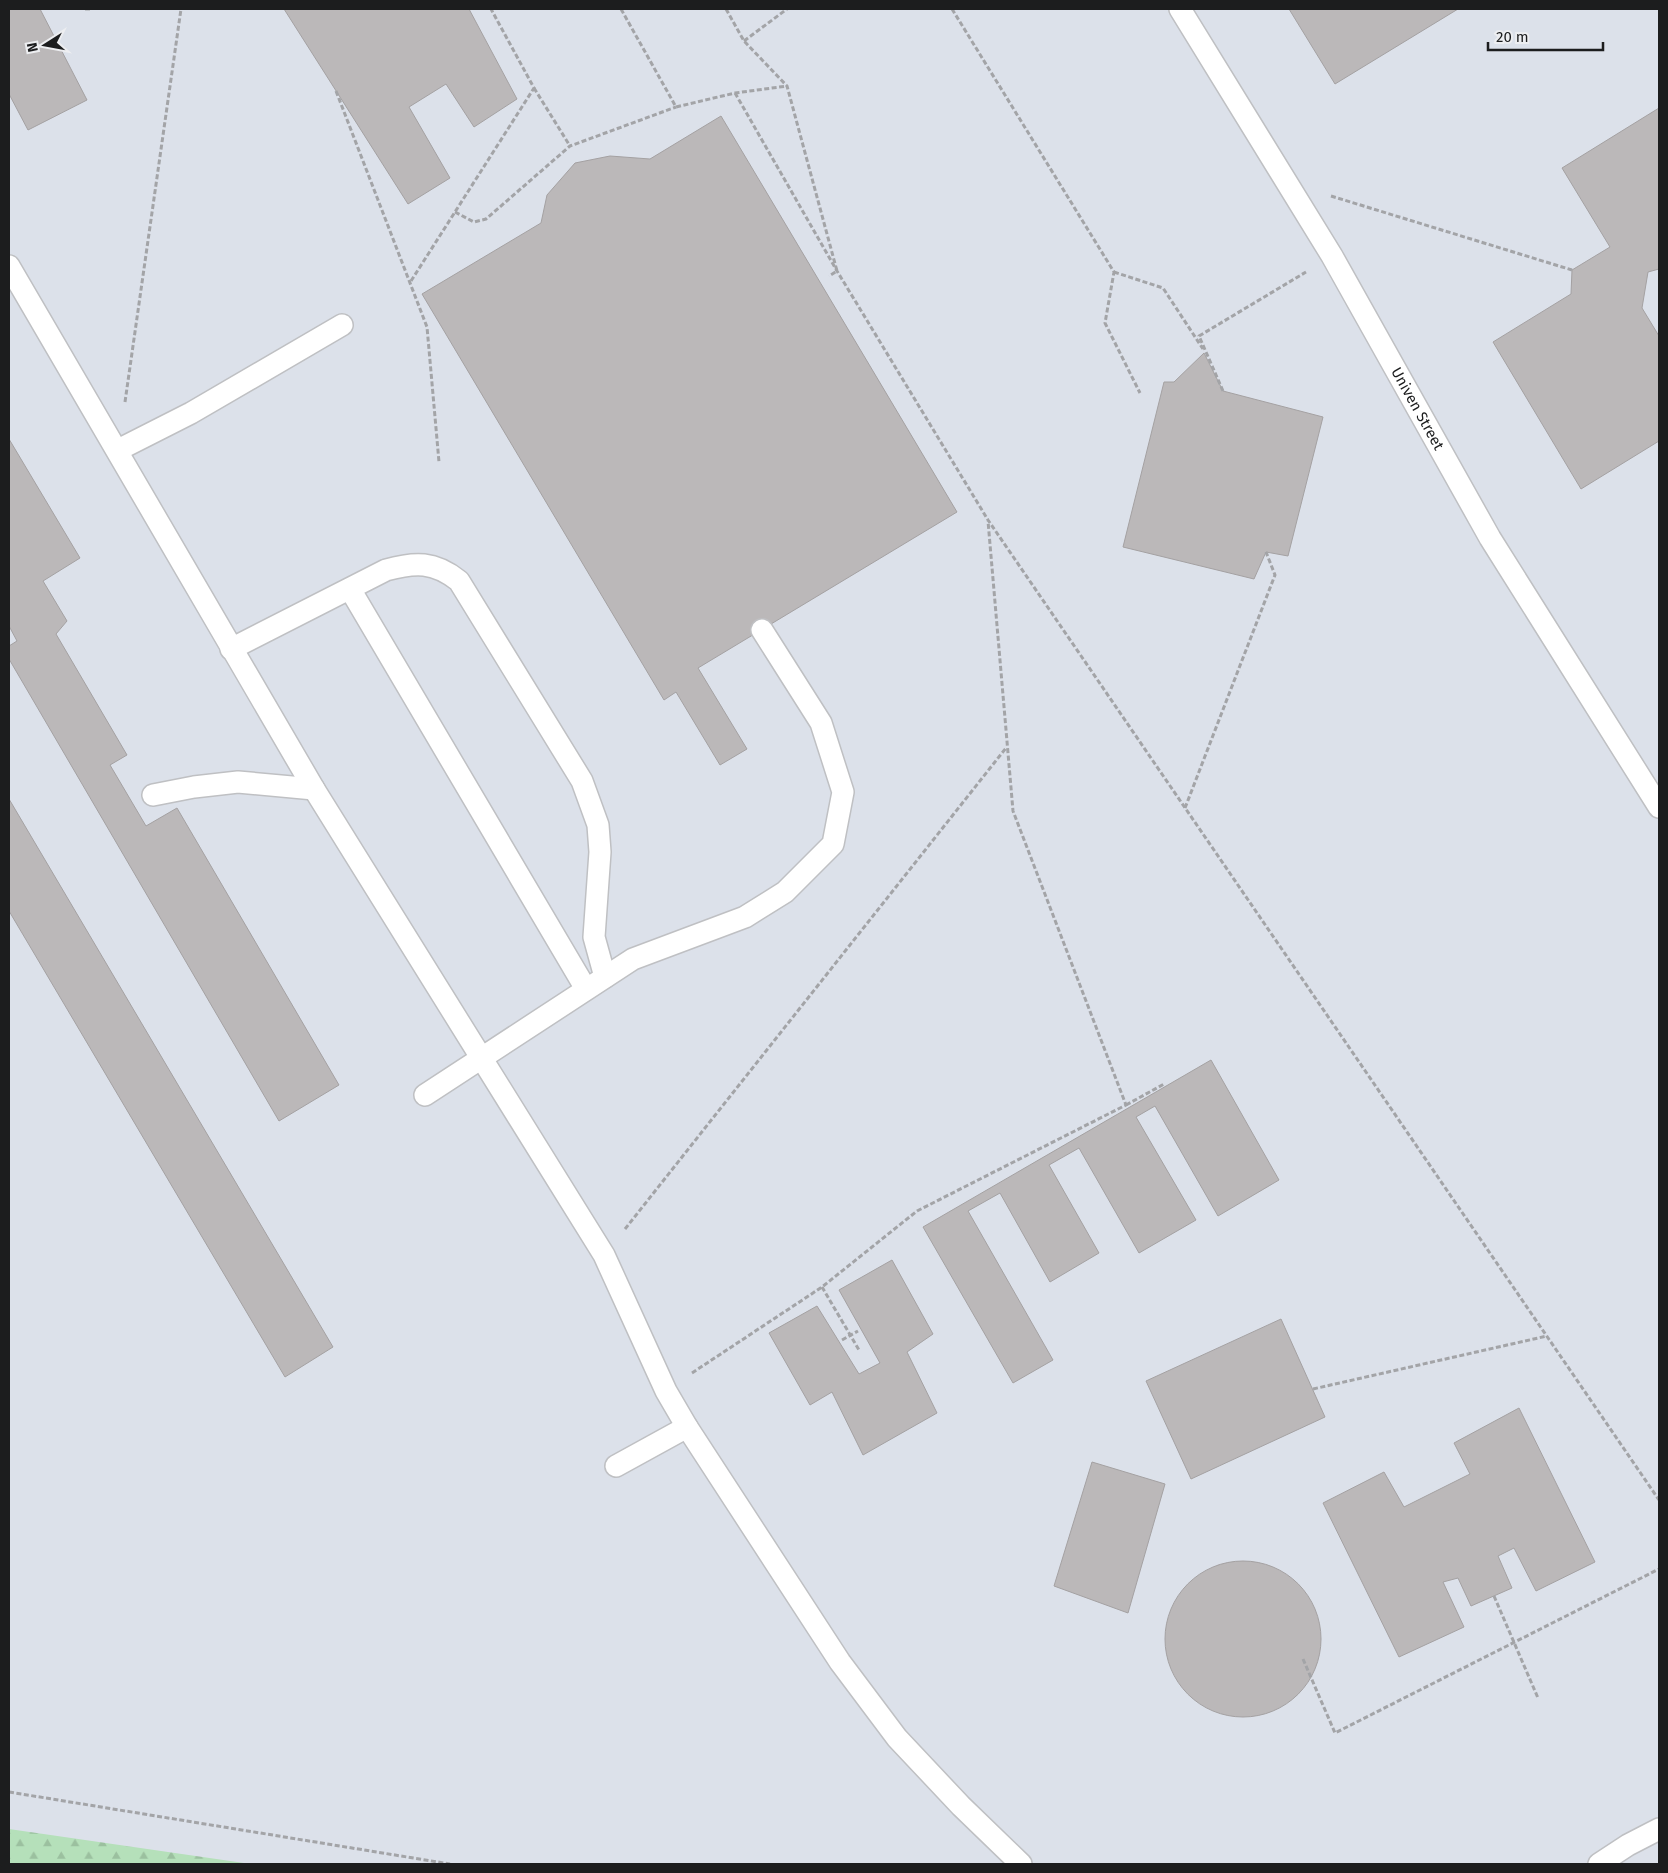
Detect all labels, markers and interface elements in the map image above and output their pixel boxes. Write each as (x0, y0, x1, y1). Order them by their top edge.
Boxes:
north arrow (20, 20, 70, 70)
scale bar (1488, 20, 1603, 52)
text: 20 m (1496, 28, 1529, 46)
text: N (23, 41, 42, 54)
street label: Univen Street (1387, 364, 1448, 454)

